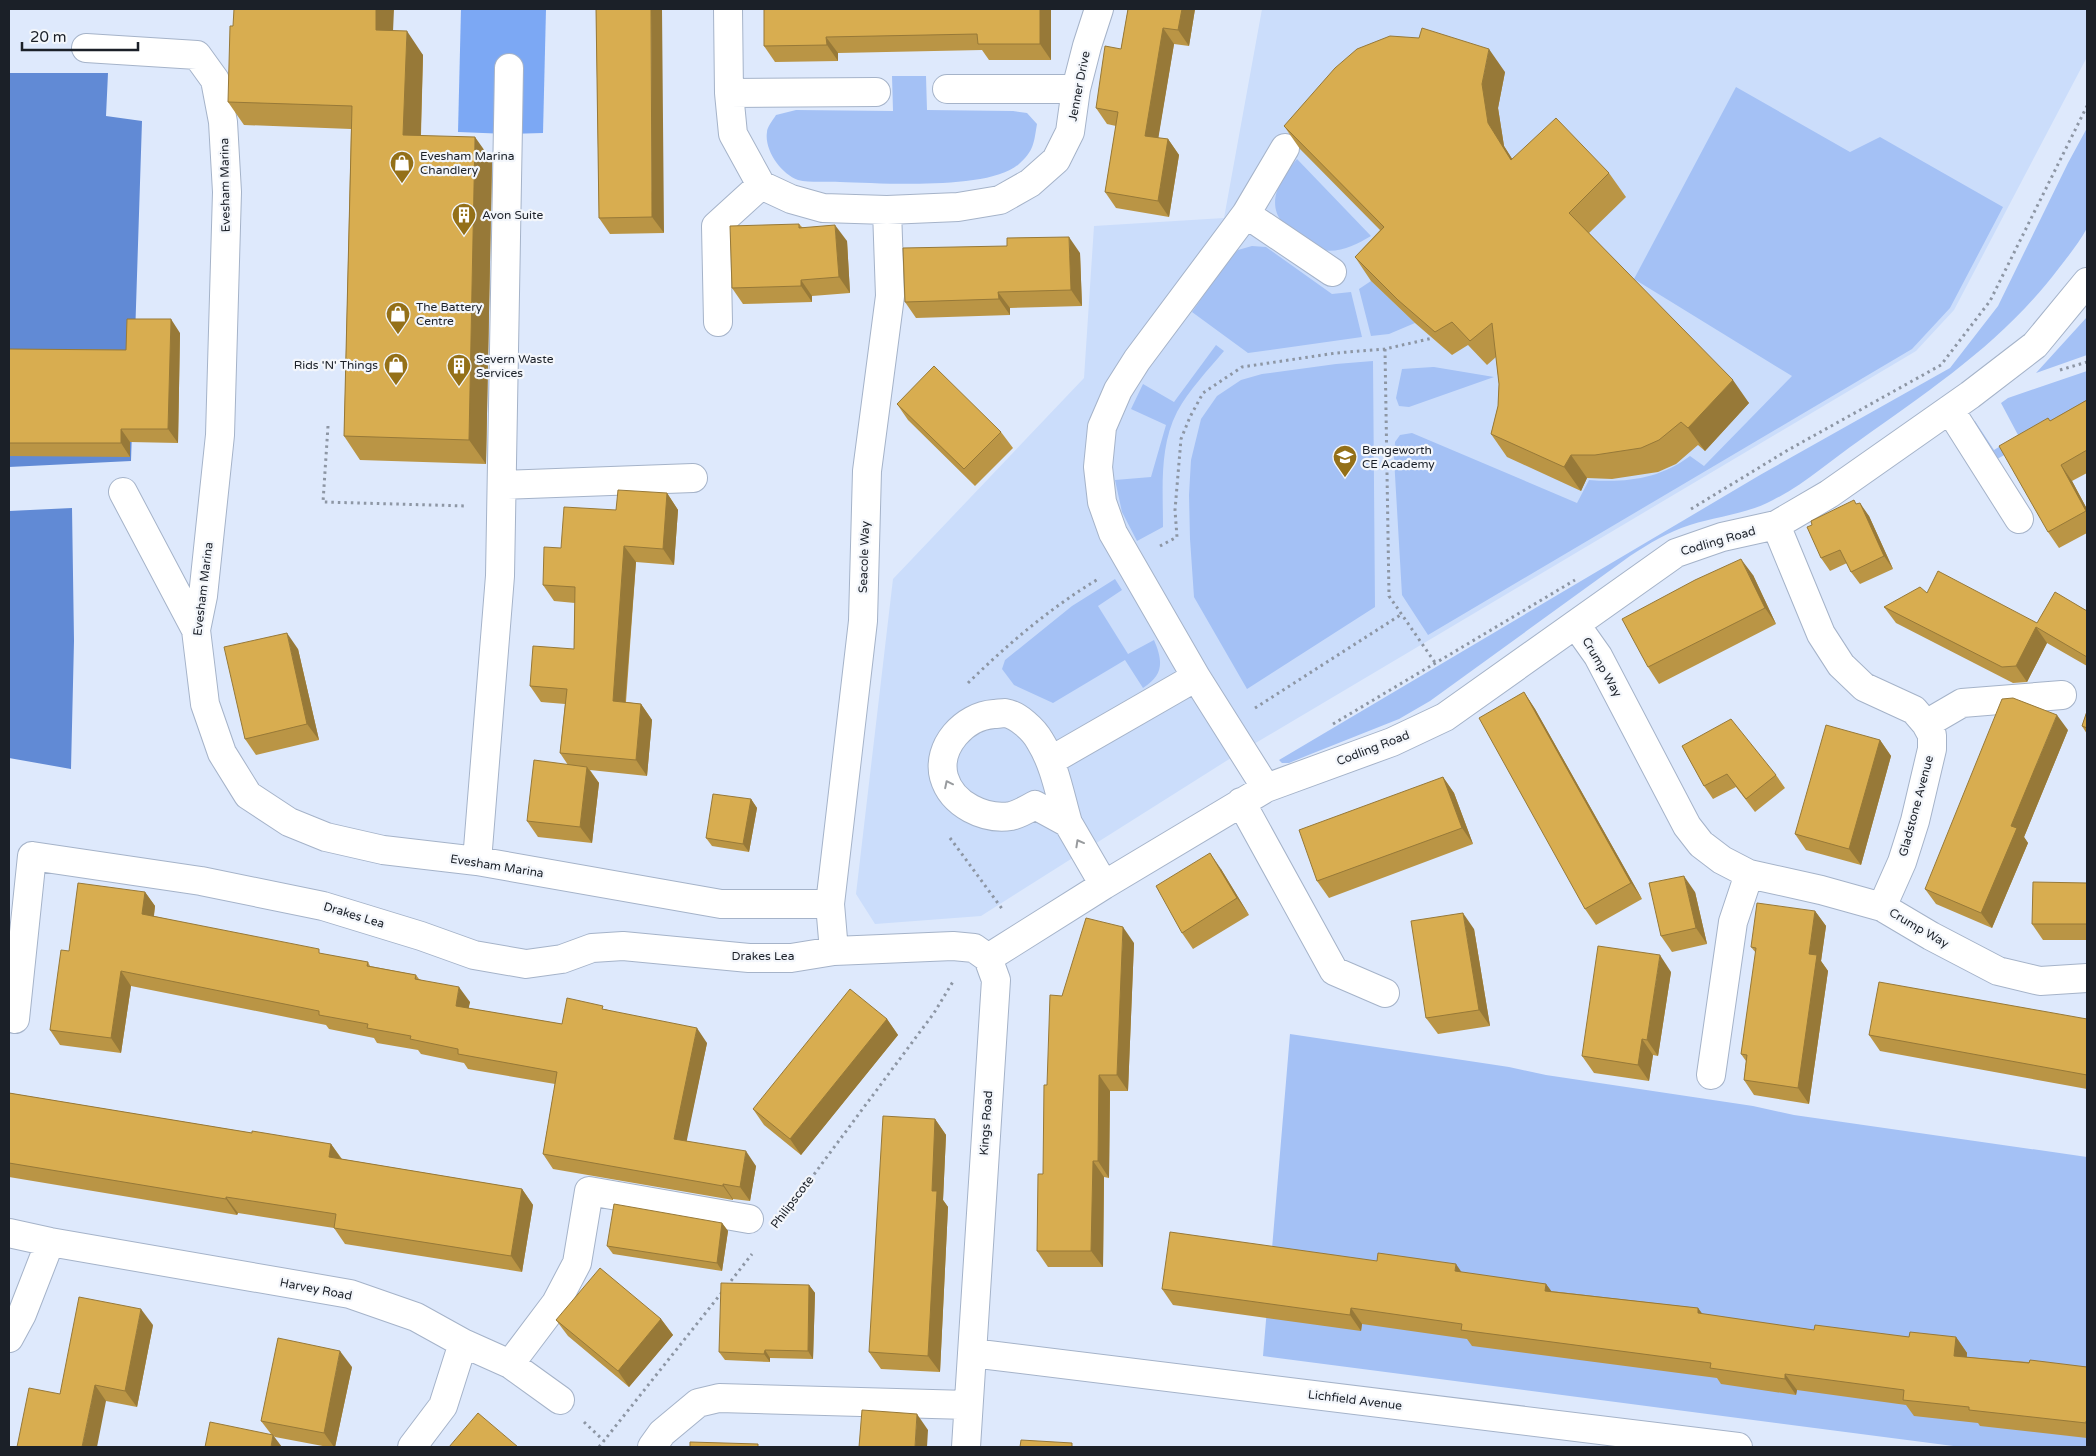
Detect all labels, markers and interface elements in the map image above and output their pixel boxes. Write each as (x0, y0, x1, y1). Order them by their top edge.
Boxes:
scale bar (22, 20, 139, 52)
text: 20 m (30, 28, 67, 46)
street label: Jenner Drive (1065, 50, 1093, 122)
street label: Evesham Marina (217, 138, 233, 232)
place label: Evesham Marina Chandlery (420, 149, 514, 177)
shop icon: Evesham Marina Chandlery (389, 150, 415, 184)
building icon: Avon Suite (451, 202, 477, 236)
place label: Avon Suite (482, 208, 544, 222)
place label: The Battery Centre (416, 300, 483, 328)
shop icon: The Battery Centre (385, 301, 411, 335)
shop icon: Rids 'N' Things (383, 352, 409, 386)
place label: Severn Waste Services (476, 352, 554, 380)
building icon: Severn Waste Services (446, 353, 472, 387)
place label: Rids 'N' Things (294, 358, 378, 372)
place label: Bengeworth CE Academy (1362, 443, 1435, 471)
school or university icon: Bengeworth CE Academy (1332, 444, 1358, 478)
street label: Seacole Way (856, 520, 872, 593)
street label: Codling Road (1679, 524, 1757, 558)
street label: Evesham Marina (190, 541, 216, 637)
street label: Crump Way (1579, 635, 1625, 700)
street label: Codling Road (1334, 728, 1412, 768)
street label: Gladstone Avenue (1896, 754, 1936, 858)
one-way arrow (944, 781, 954, 790)
one-way arrow (1076, 840, 1086, 849)
street label: Evesham Marina (449, 852, 545, 880)
street label: Drakes Lea (322, 899, 386, 931)
street label: Crump Way (1887, 905, 1952, 951)
street label: Drakes Lea (732, 949, 794, 963)
street label: Kings Road (977, 1090, 995, 1156)
street label: Philipscote (768, 1173, 817, 1231)
street label: Harvey Road (279, 1275, 353, 1303)
street label: Lichfield Avenue (1307, 1387, 1403, 1413)

